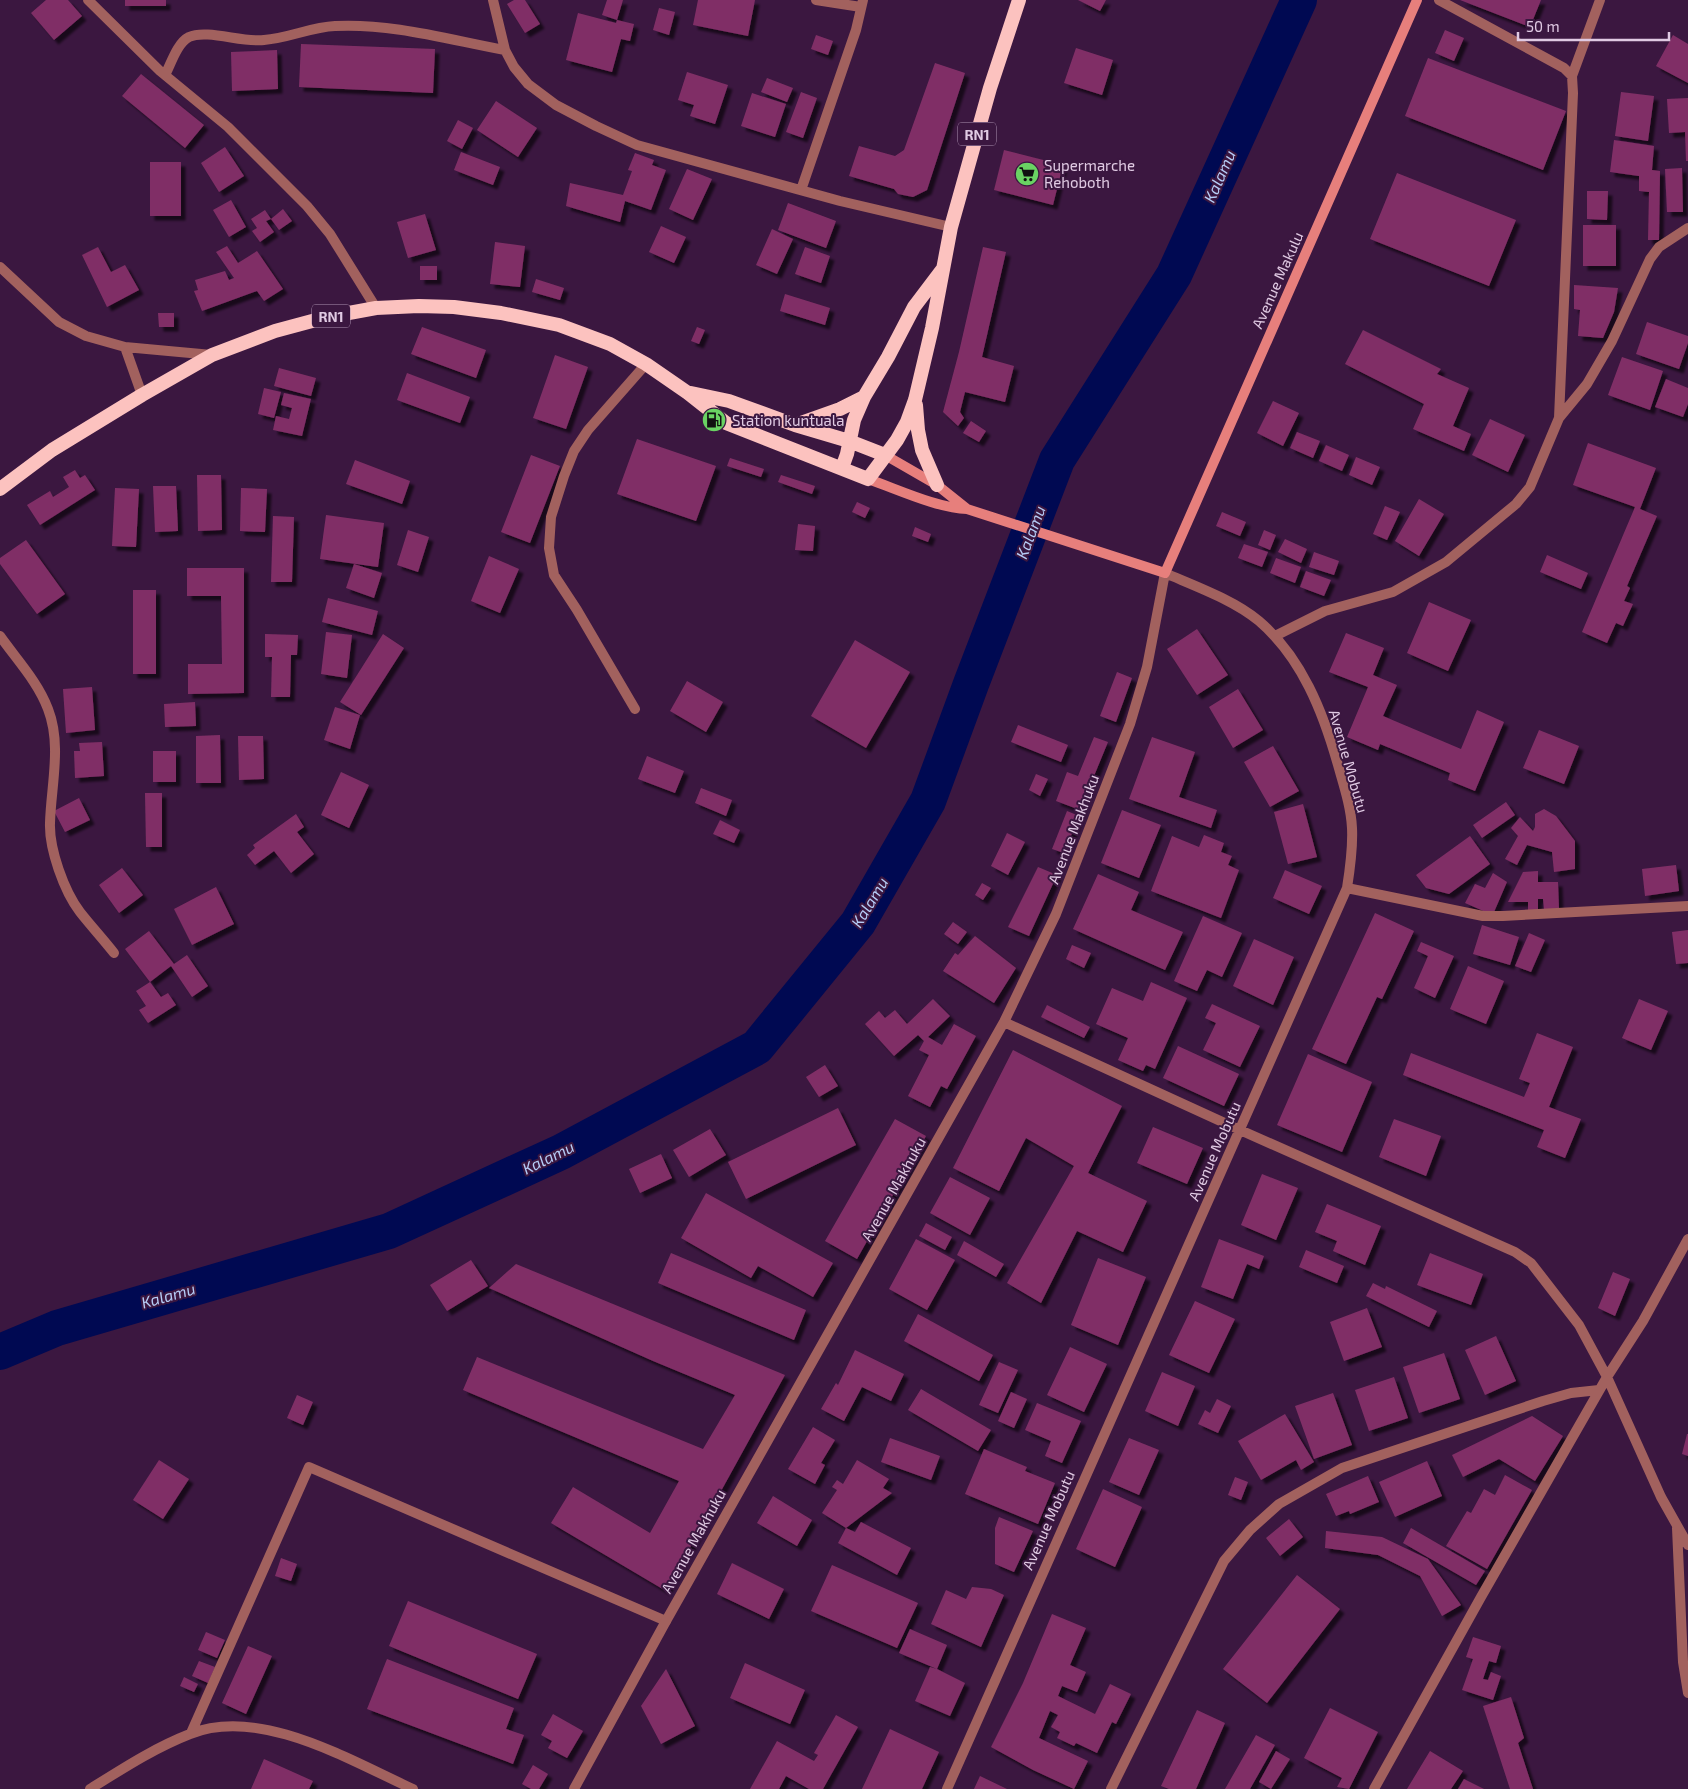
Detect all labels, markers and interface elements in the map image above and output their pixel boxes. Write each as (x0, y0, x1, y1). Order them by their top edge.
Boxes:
scale bar (1518, 10, 1669, 42)
text: 50 m (1526, 17, 1560, 35)
road number: RN1 (958, 122, 996, 146)
water label: Kalamu (1199, 147, 1239, 205)
place label: Supermarche Rehoboth (1044, 156, 1135, 191)
supermarket icon: Supermarche Rehoboth (1014, 161, 1040, 187)
street label: Avenue Makulu (1248, 229, 1306, 331)
road number: RN1 (312, 304, 350, 328)
fuel station icon: Station kuntuala (701, 407, 727, 433)
place label: Station kuntuala (732, 411, 844, 429)
water label: Kalamu (1011, 503, 1049, 561)
street label: Avenue Mobutu (1326, 707, 1372, 815)
street label: Avenue Makhuku (1044, 772, 1102, 886)
water label: Kalamu (847, 873, 891, 931)
street label: Avenue Mobutu (1184, 1099, 1244, 1203)
street label: Avenue Makhuku (857, 1134, 929, 1244)
water label: Kalamu (519, 1136, 577, 1178)
water label: Kalamu (139, 1278, 197, 1312)
street label: Avenue Mobutu (1018, 1468, 1078, 1572)
street label: Avenue Makhuku (657, 1486, 729, 1596)

